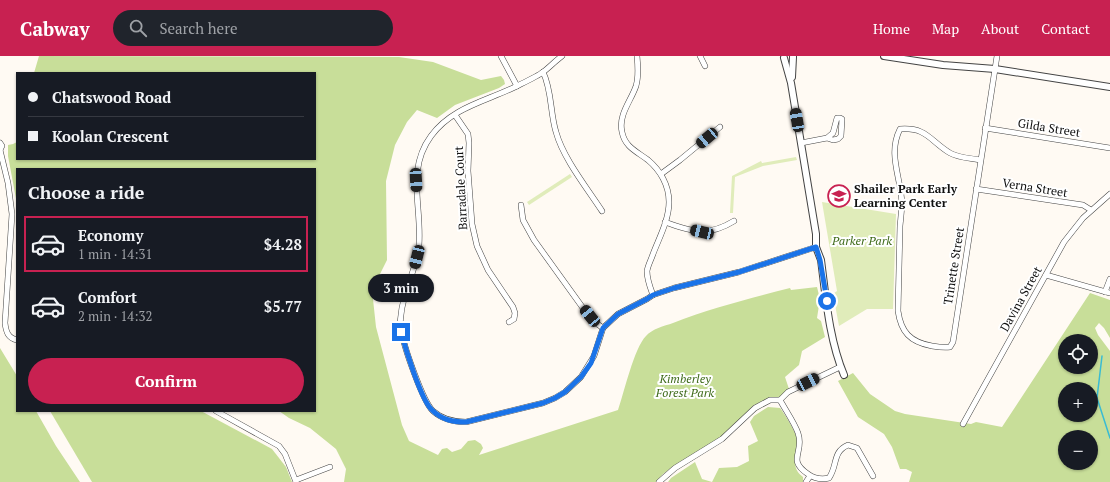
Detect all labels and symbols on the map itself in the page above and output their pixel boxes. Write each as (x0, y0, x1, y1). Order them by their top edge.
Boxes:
car (789, 107, 805, 133)
street label: Gilda Street (1017, 115, 1082, 140)
car (694, 126, 720, 150)
street label: Barradale Court (451, 145, 470, 230)
car (409, 168, 423, 192)
street label: Verna Street (1001, 175, 1069, 200)
place label: Shailer Park Early Learning Center (854, 181, 958, 210)
school or university icon: Shailer Park Early Learning Center (826, 183, 852, 209)
car (689, 223, 715, 241)
street label: Trinette Street (940, 226, 967, 306)
park label: Parker Park (831, 233, 892, 248)
car (408, 244, 426, 270)
street label: Davina Street (996, 263, 1045, 334)
callout: 3 min (368, 274, 434, 302)
route start (818, 292, 836, 310)
car (578, 303, 602, 329)
route end (392, 323, 410, 341)
park label: Kimberley Forest Park (655, 371, 714, 400)
car (795, 371, 821, 393)

